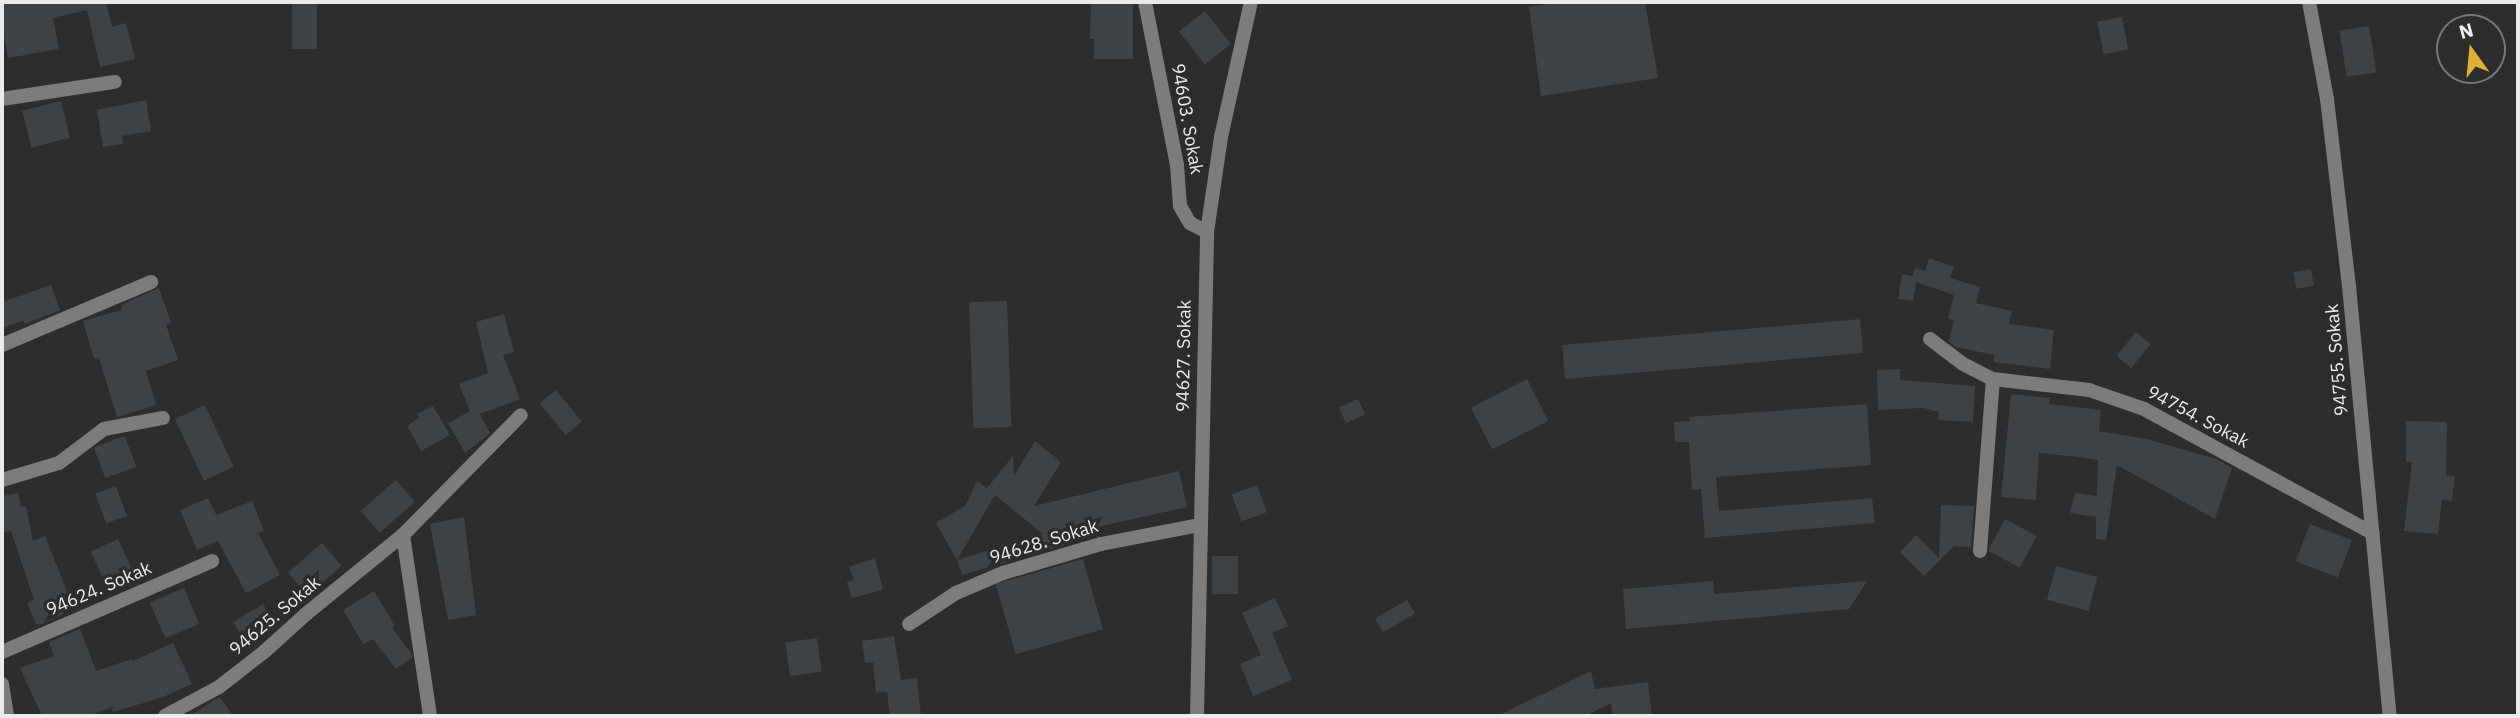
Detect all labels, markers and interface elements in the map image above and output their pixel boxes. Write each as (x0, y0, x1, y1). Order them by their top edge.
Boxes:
north arrow (2436, 14, 2506, 84)
text: N (2456, 17, 2476, 44)
street label: 94603. Sokak (1167, 62, 1207, 176)
street label: 94627. Sokak (1172, 300, 1196, 412)
street label: 94755. Sokak (2321, 303, 2353, 417)
street label: 94754. Sokak (2143, 381, 2253, 453)
street label: 94628. Sokak (987, 515, 1101, 569)
street label: 94624. Sokak (43, 557, 155, 621)
street label: 94625. Sokak (225, 572, 325, 660)

